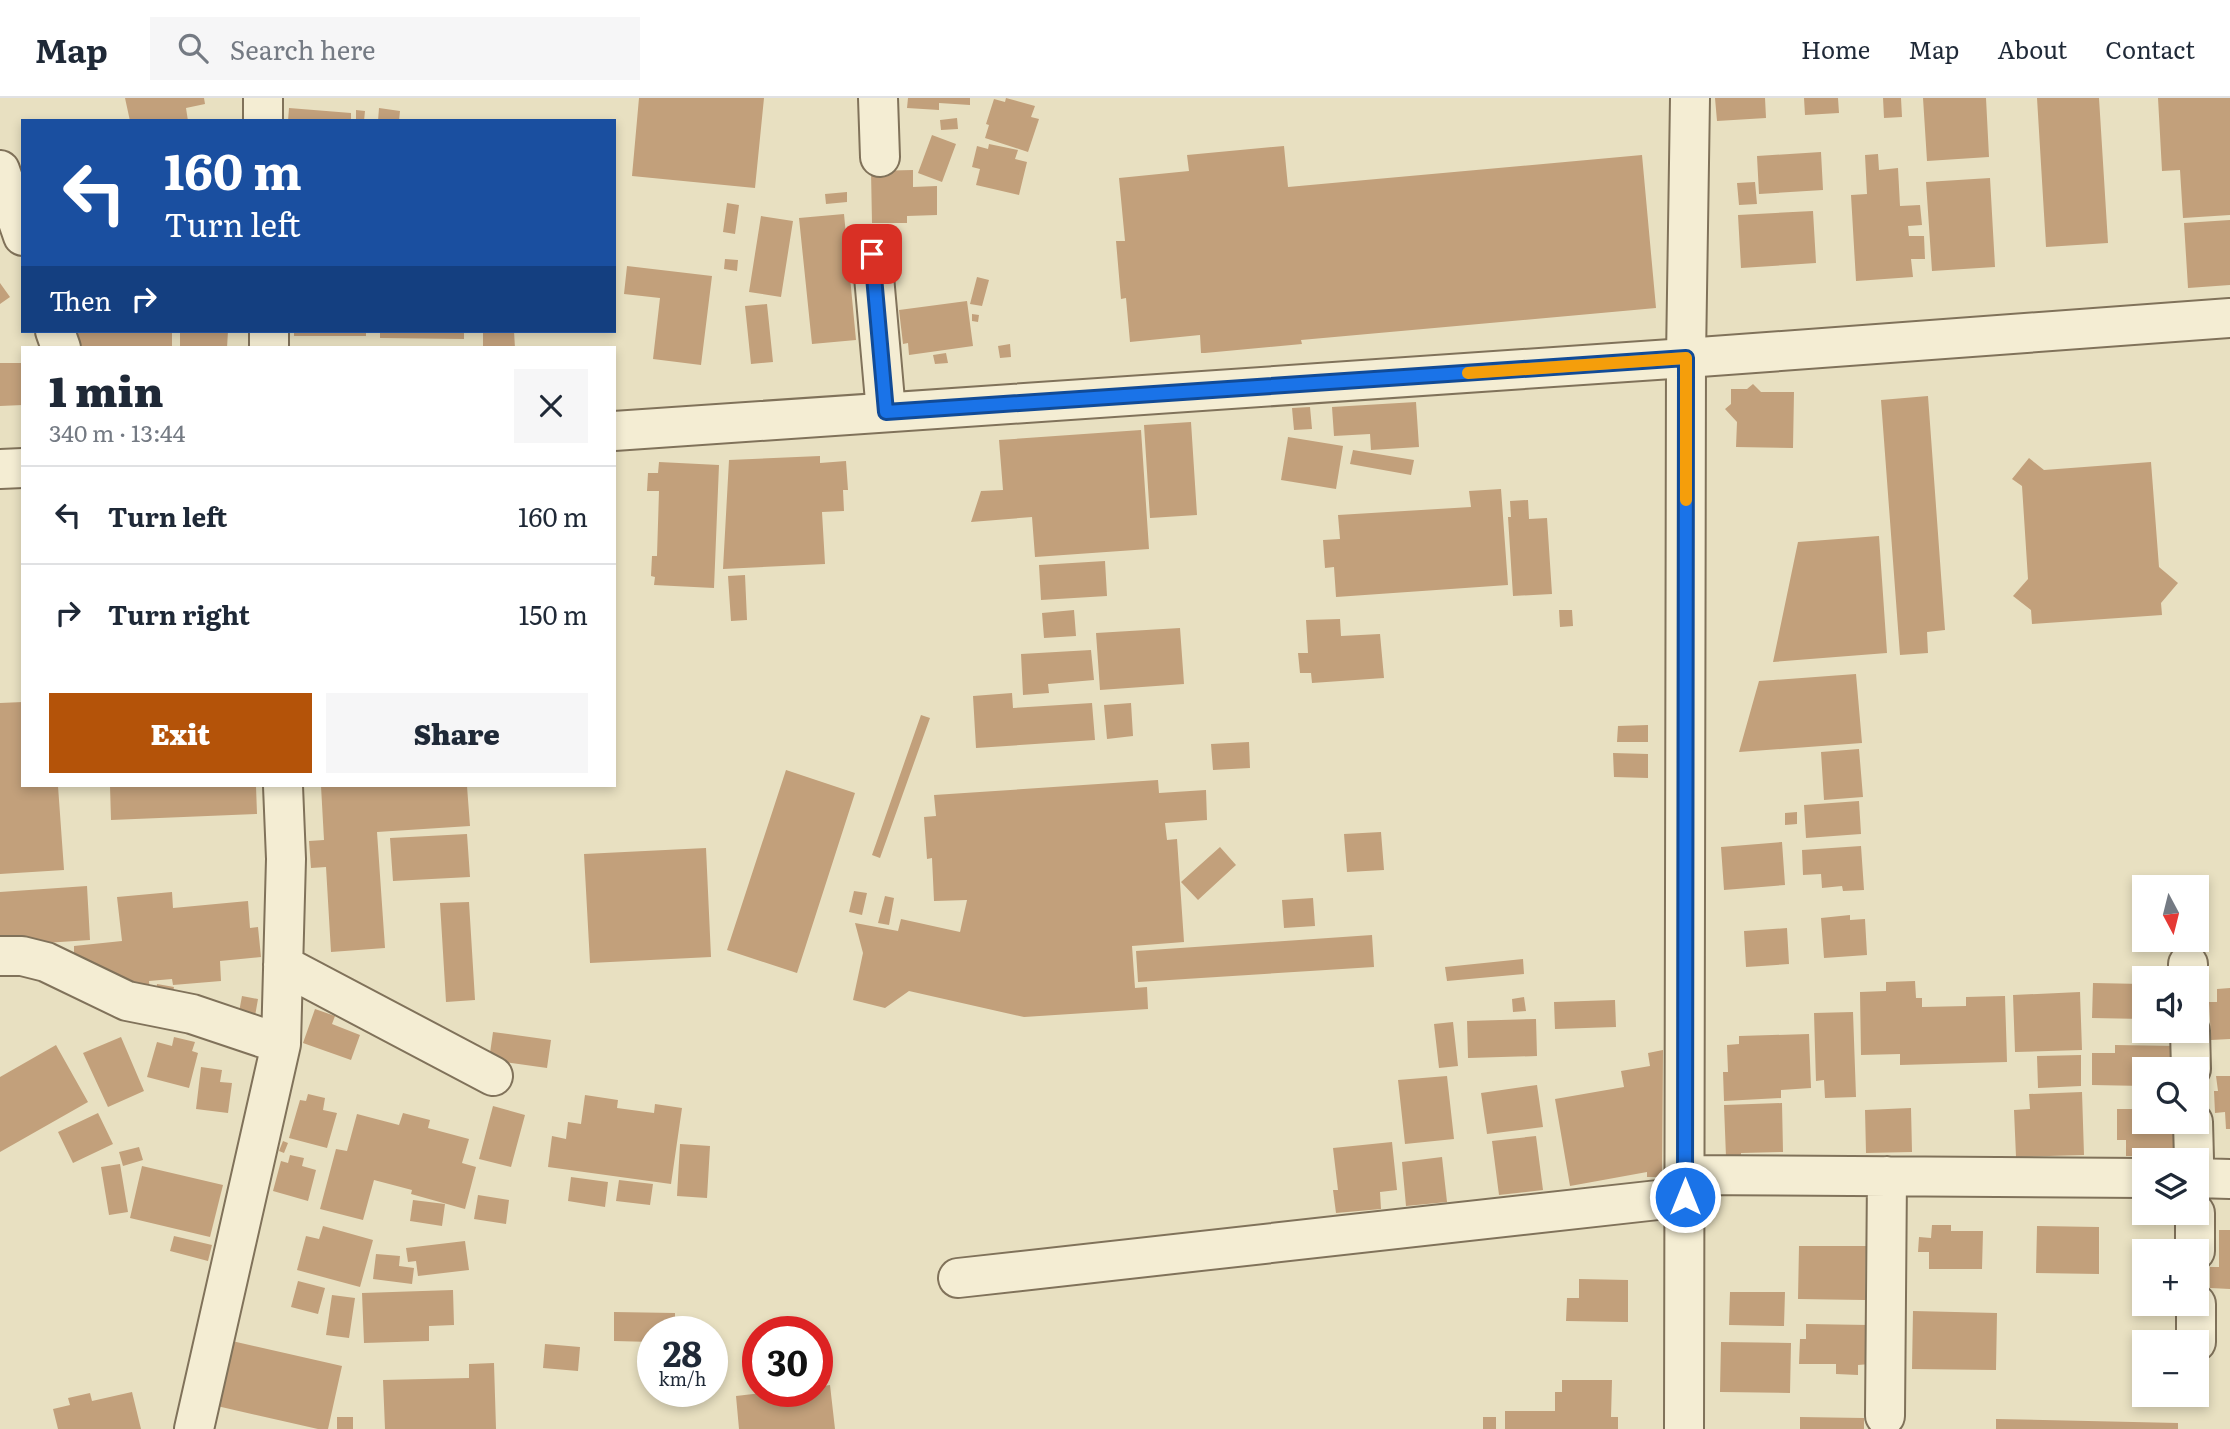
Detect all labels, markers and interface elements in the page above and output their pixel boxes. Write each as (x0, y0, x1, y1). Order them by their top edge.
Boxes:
search box (150, 17, 640, 80)
text: Map (35, 24, 108, 73)
icon: search (174, 29, 212, 67)
text: Search here (230, 29, 376, 68)
text: Home (1801, 31, 1870, 66)
text: Map (1908, 31, 1959, 66)
text: About (1997, 31, 2067, 66)
text: Contact (2105, 31, 2195, 66)
text: 160 m (164, 132, 302, 205)
icon: left (49, 147, 140, 238)
text: Turn left (164, 199, 301, 247)
pin (842, 224, 902, 284)
icon: arrive (853, 235, 891, 273)
text: Then (49, 280, 111, 319)
icon: right (125, 280, 163, 318)
text: 1 min (49, 358, 164, 420)
button: close (514, 369, 588, 443)
text: 340 m · 13:44 (49, 415, 185, 449)
icon: left (49, 496, 87, 534)
text: Turn left (108, 496, 227, 535)
text: 160 m (518, 496, 588, 535)
icon: right (49, 594, 87, 632)
text: Turn right (108, 594, 250, 633)
text: 150 m (519, 594, 588, 633)
button: Exit (49, 693, 312, 773)
button: Share (326, 693, 588, 773)
north arrow (2132, 875, 2208, 952)
map controls (2132, 875, 2209, 1407)
button: sound (2132, 966, 2209, 1043)
button: search (2132, 1057, 2209, 1134)
button: layers (2132, 1148, 2209, 1225)
position arrow (1648, 1160, 1722, 1234)
button: + (2132, 1239, 2209, 1316)
speed limit sign: 30 (742, 1316, 833, 1407)
text: 28 (663, 1326, 702, 1378)
button: − (2132, 1330, 2209, 1407)
text: km/h (659, 1365, 706, 1392)

